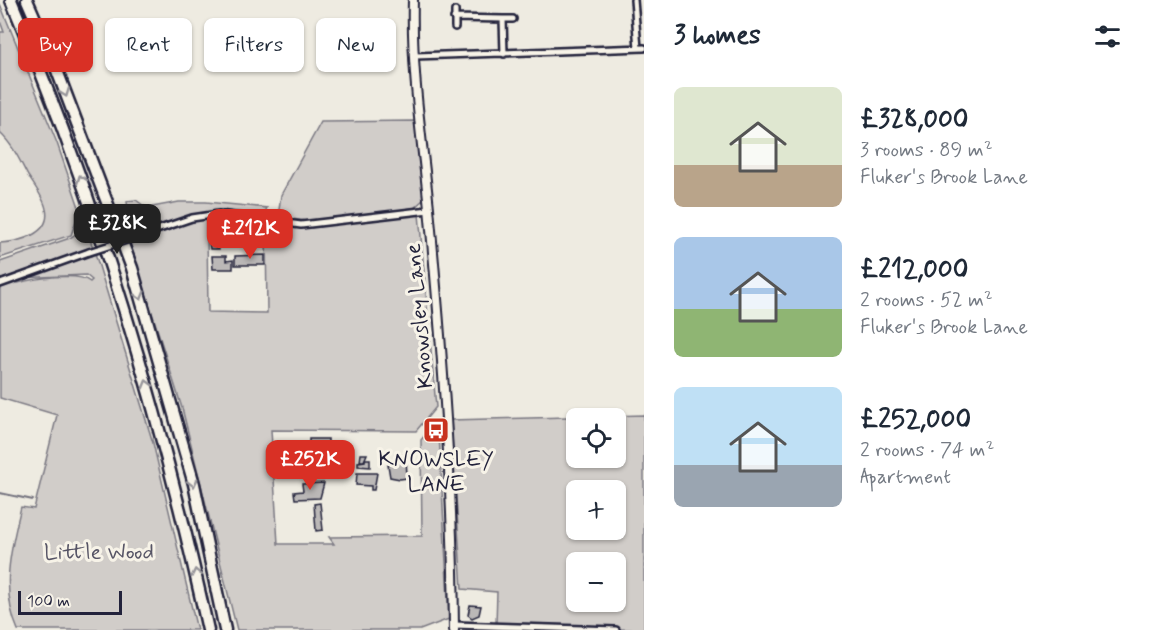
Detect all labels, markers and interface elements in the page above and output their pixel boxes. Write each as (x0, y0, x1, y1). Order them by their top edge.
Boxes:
chip: Buy (18, 18, 93, 72)
chip: Rent (105, 18, 192, 72)
chip: Filters (204, 18, 304, 72)
chip: New (316, 18, 396, 72)
text: 3 homes (674, 19, 761, 53)
icon: filters (1091, 20, 1124, 53)
one-way arrow (58, 87, 71, 98)
text: £328,000 (860, 103, 968, 137)
icon: home (722, 111, 794, 183)
text: 3 rooms · 89 m² (860, 137, 993, 164)
text: Fluker's Brook Lane (860, 164, 1028, 191)
one-way arrow (75, 174, 88, 184)
pin: £328K (75, 204, 159, 255)
pin: £212K (208, 209, 292, 260)
text: £328K (88, 210, 146, 237)
text: £212K (221, 215, 279, 242)
street label: Knowsley Lane (400, 242, 440, 390)
text: £212,000 (860, 253, 968, 287)
icon: home (722, 261, 794, 333)
text: 2 rooms · 52 m² (860, 287, 993, 314)
one-way arrow (133, 290, 145, 301)
text: Fluker's Brook Lane (860, 314, 1028, 341)
one-way arrow (142, 379, 154, 390)
text: £252,000 (860, 403, 971, 437)
map controls (566, 408, 626, 612)
button: locate (566, 408, 626, 468)
icon: home (722, 411, 794, 483)
bus stop icon: KNOWSLEY LANE (421, 415, 451, 445)
text: 2 rooms · 74 m² (860, 437, 994, 464)
pin: £252K (268, 440, 352, 491)
text: £252K (280, 446, 340, 473)
place label: KNOWSLEY LANE (378, 446, 494, 499)
text: Apartment (860, 464, 951, 491)
one-way arrow (186, 478, 199, 488)
button: + (566, 480, 626, 540)
park label: Little Wood (44, 539, 154, 567)
button: − (566, 552, 626, 612)
one-way arrow (190, 568, 203, 578)
scale bar (18, 588, 122, 616)
text: 100 m (27, 591, 70, 612)

